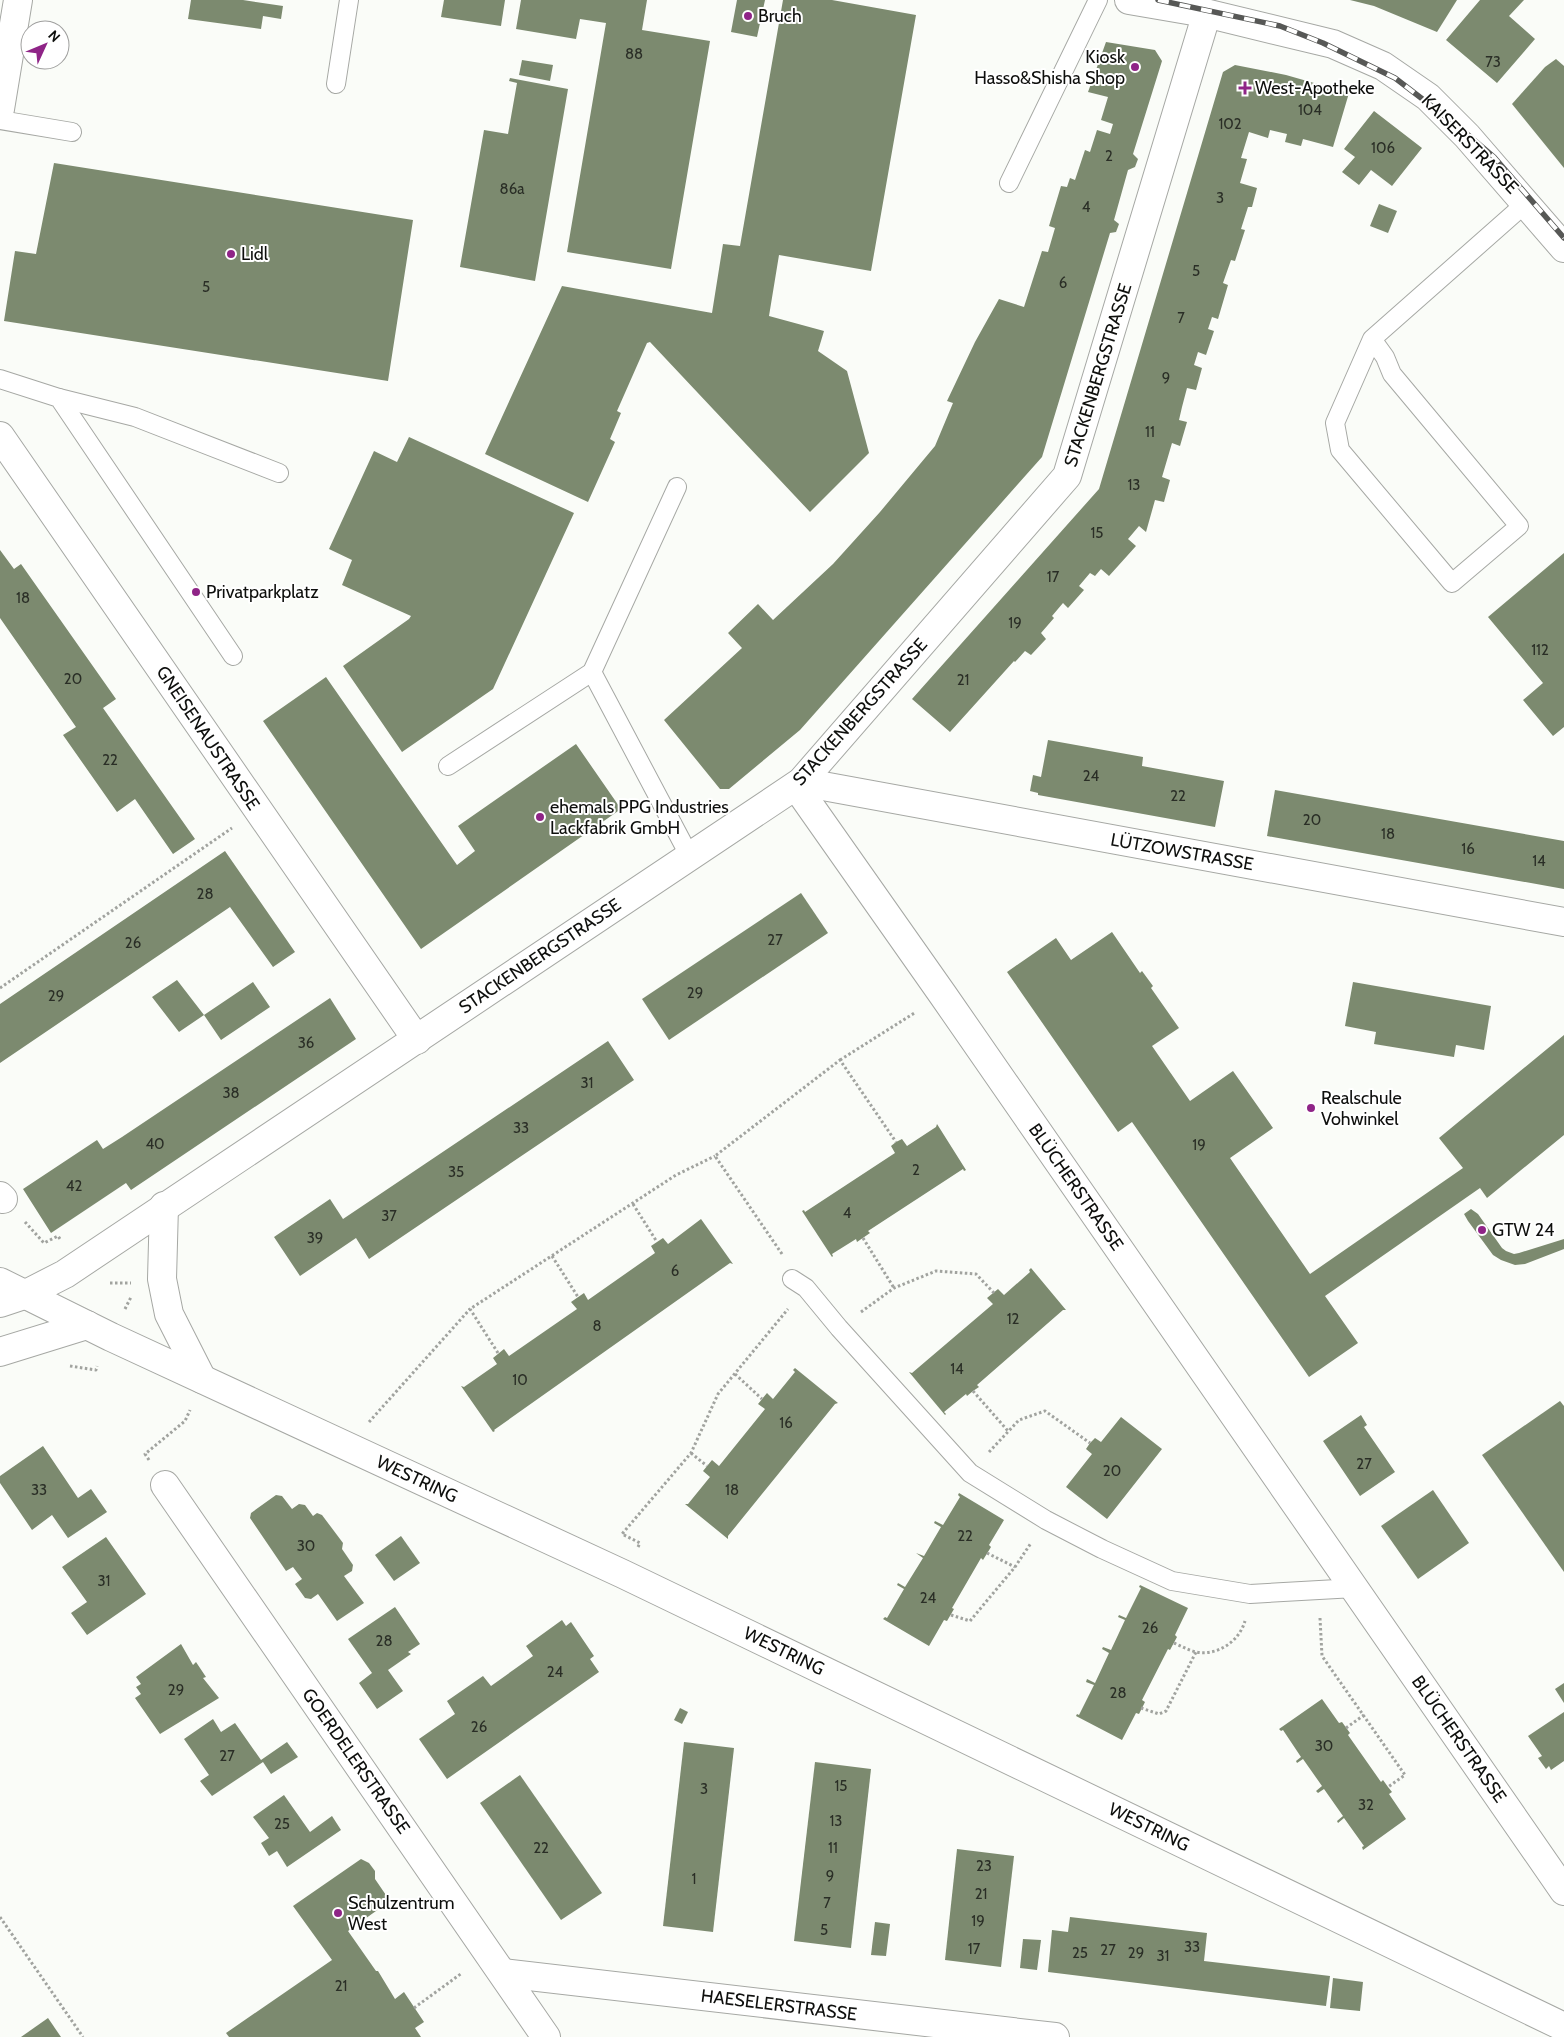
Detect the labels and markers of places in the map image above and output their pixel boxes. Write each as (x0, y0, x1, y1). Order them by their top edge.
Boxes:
place label: Bruch (758, 5, 802, 27)
marker: Bruch (742, 10, 754, 22)
place label: Kiosk Hasso&Shisha Shop (974, 46, 1126, 89)
marker: Kiosk Hasso&Shisha Shop (1129, 61, 1141, 73)
place label: West-Apotheke (1255, 77, 1375, 99)
marker: West-Apotheke (1239, 82, 1251, 94)
place label: Lidl (241, 243, 269, 265)
marker: Lidl (225, 248, 237, 260)
place label: Privatparkplatz (206, 581, 319, 603)
marker: Privatparkplatz (190, 586, 202, 598)
place label: ehemals PPG Industries Lackfabrik GmbH (550, 796, 729, 839)
marker: ehemals PPG Industries Lackfabrik GmbH (534, 811, 546, 823)
place label: Realschule Vohwinkel (1321, 1087, 1402, 1130)
marker: Realschule Vohwinkel (1305, 1102, 1317, 1114)
place label: GTW 24 (1492, 1219, 1555, 1241)
marker: GTW 24 (1476, 1224, 1488, 1236)
place label: Schulzentrum West (348, 1892, 455, 1935)
marker: Schulzentrum West (332, 1907, 344, 1919)

